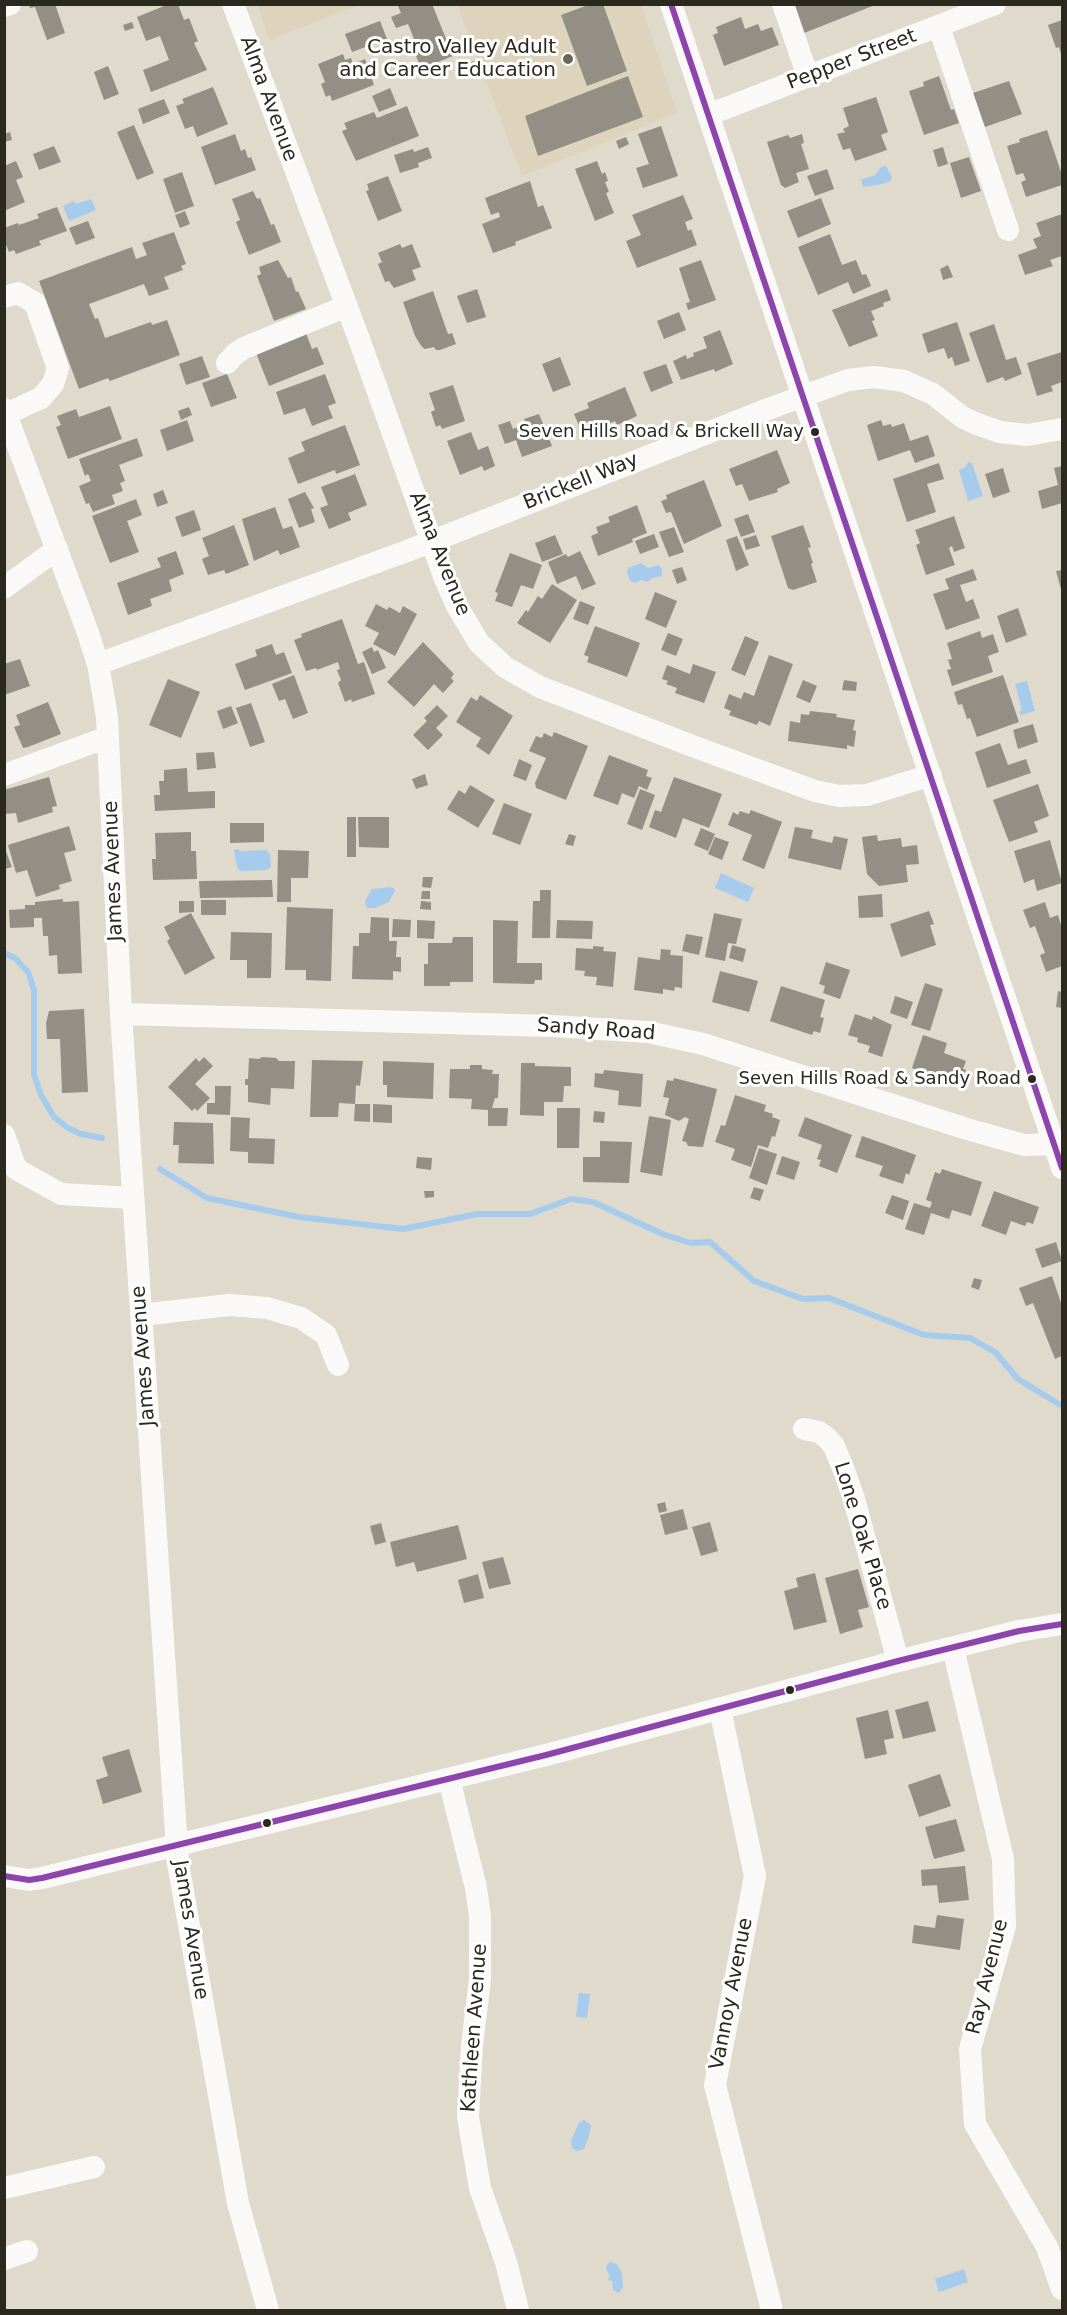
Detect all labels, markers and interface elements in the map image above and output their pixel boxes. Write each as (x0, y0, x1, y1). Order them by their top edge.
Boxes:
street label: Pepper Street (784, 24, 920, 96)
street label: Alma Avenue (234, 33, 302, 165)
place label: Castro Valley Adult and Career Education (339, 36, 556, 83)
marker: Castro Valley Adult and Career Education (561, 52, 575, 66)
place label: Seven Hills Road & Brickell Way (519, 421, 804, 443)
marker: Seven Hills Road & Brickell Way (809, 426, 821, 438)
street label: Brickell Way (520, 448, 642, 516)
street label: Alma Avenue (403, 488, 475, 620)
street label: James Avenue (100, 800, 128, 942)
street label: Sandy Road (536, 1014, 656, 1046)
place label: Seven Hills Road & Sandy Road (739, 1068, 1021, 1090)
marker: Seven Hills Road & Sandy Road (1026, 1073, 1038, 1085)
street label: James Avenue (127, 1285, 161, 1427)
street label: Lone Oak Place (828, 1459, 896, 1613)
unlabelled marker (784, 1684, 796, 1696)
unlabelled marker (261, 1817, 273, 1829)
street label: James Avenue (167, 1858, 213, 2002)
street label: Vannoy Avenue (705, 1916, 759, 2072)
street label: Ray Avenue (962, 1917, 1014, 2037)
street label: Kathleen Avenue (457, 1943, 493, 2113)

